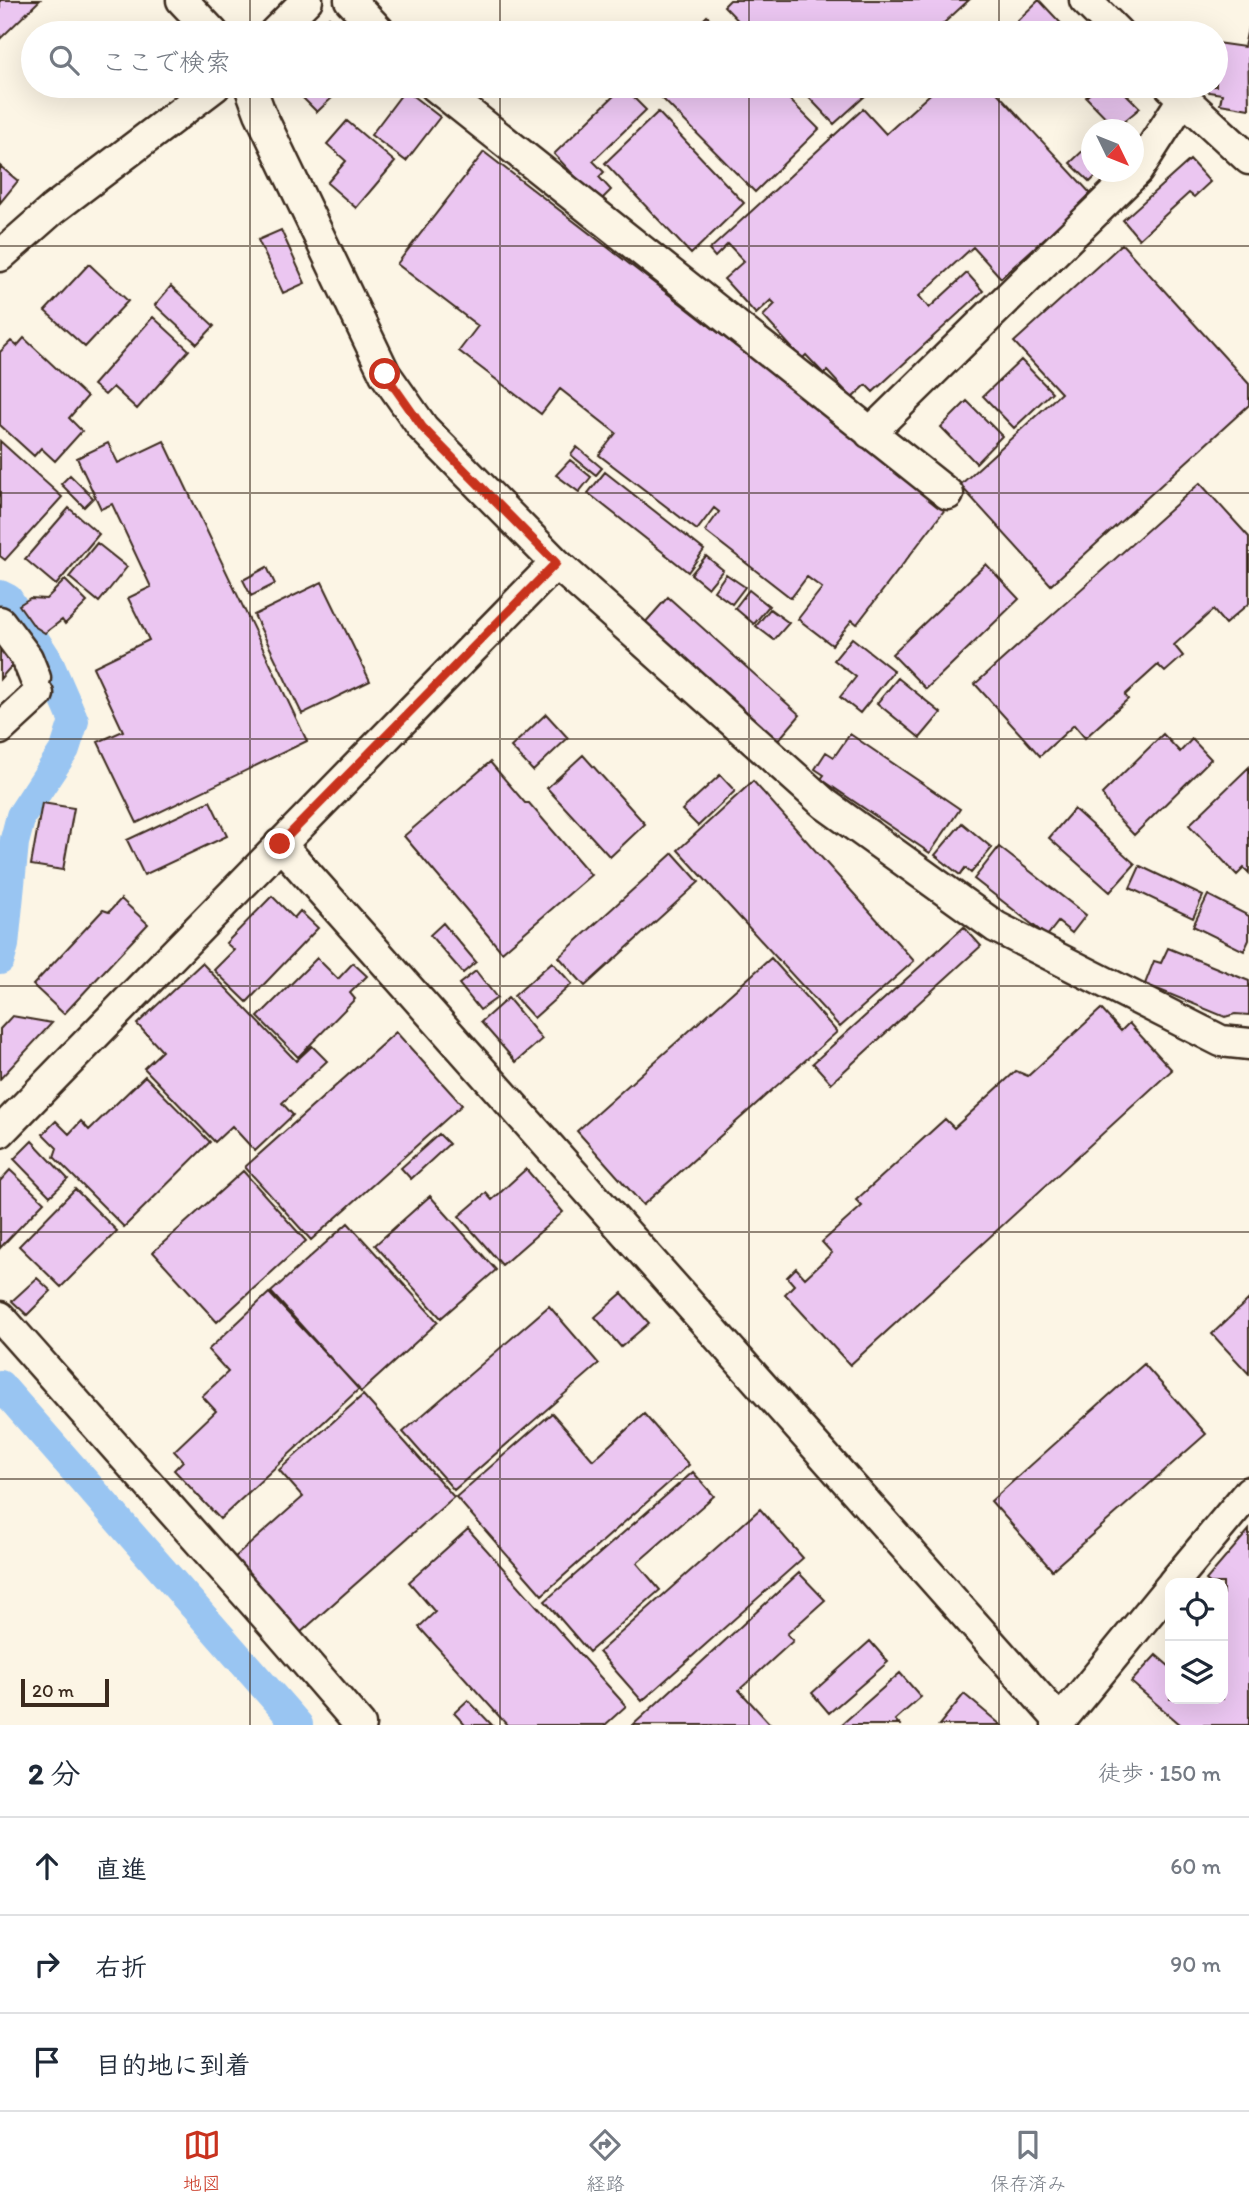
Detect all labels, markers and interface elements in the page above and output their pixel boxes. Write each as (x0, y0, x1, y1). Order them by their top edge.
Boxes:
search box (21, 21, 1228, 98)
icon: search (45, 41, 83, 79)
text: ここで検索 (101, 46, 231, 78)
north arrow (1081, 119, 1144, 182)
route start (369, 358, 400, 389)
route end (264, 828, 295, 859)
map controls (1165, 1578, 1228, 1704)
button: locate (1165, 1578, 1228, 1641)
button: layers (1165, 1641, 1228, 1704)
scale bar (21, 1676, 108, 1708)
text: 20 m (32, 1679, 74, 1702)
text: 2 分 (28, 1755, 81, 1792)
text: 徒歩 · 150 m (1098, 1759, 1221, 1787)
icon: ahead (28, 1847, 66, 1885)
text: 60 m (1170, 1852, 1221, 1880)
text: 直進 (95, 1853, 147, 1885)
icon: right (28, 1945, 66, 1983)
text: 90 m (1170, 1950, 1221, 1978)
text: 右折 (95, 1951, 147, 1983)
icon: arrive (28, 2043, 66, 2081)
text: 目的地に到着 (95, 2049, 251, 2081)
tab: 地図 (183, 2126, 221, 2195)
tab: 経路 (586, 2126, 624, 2195)
tab: 保存済み (990, 2126, 1066, 2195)

